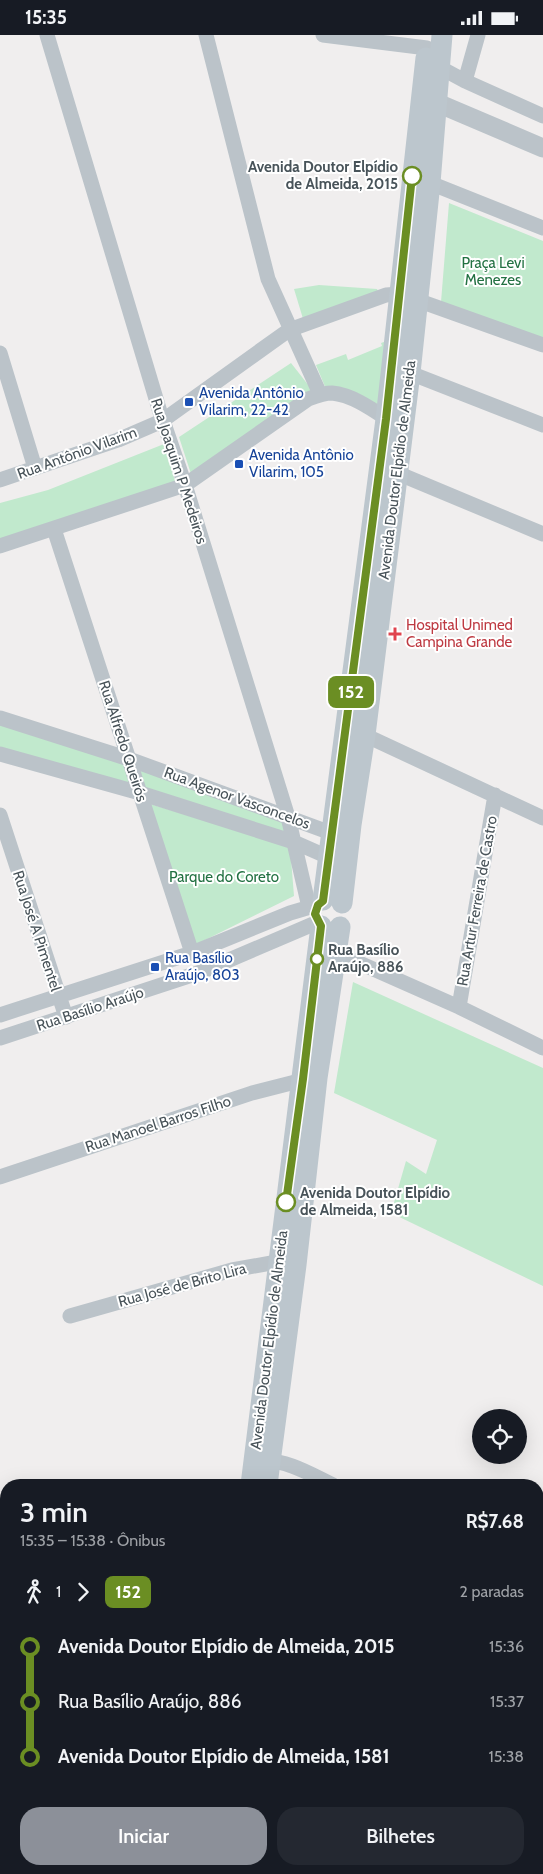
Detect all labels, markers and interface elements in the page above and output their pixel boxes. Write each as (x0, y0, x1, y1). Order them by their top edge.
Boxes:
text: 15:35 (25, 6, 67, 29)
place label: Avenida Doutor Elpídio de Almeida, 2015 (248, 158, 398, 193)
marker: Avenida Doutor Elpídio de Almeida, 2015 (402, 166, 422, 186)
park label: Praça Levi Menezes (461, 254, 525, 289)
street label: Avenida Doutor Elpídio de Almeida (375, 359, 419, 581)
place label: Avenida Antônio Vilarim, 22-42 (199, 384, 304, 419)
street label: Rua Joaquim P Medeiros (147, 396, 211, 546)
marker: Avenida Antônio Vilarim, 22-42 (183, 396, 195, 408)
street label: Rua Antônio Vilarim (15, 423, 139, 483)
place label: Avenida Antônio Vilarim, 105 (249, 446, 354, 481)
marker: Avenida Antônio Vilarim, 105 (233, 458, 245, 470)
place label: Hospital Unimed Campina Grande (406, 616, 513, 651)
marker: Hospital Unimed Campina Grande (388, 627, 402, 641)
line badge: 152 (322, 676, 380, 708)
street label: Rua Alfredo Queirós (95, 678, 151, 804)
text: 152 (338, 681, 364, 703)
street label: Rua Agenor Vasconcelos (162, 763, 312, 833)
street label: Rua Artur Ferreira de Castro (453, 815, 501, 987)
street label: Rua José A Pimentel (9, 868, 65, 994)
park label: Parque do Coreto (169, 868, 279, 886)
place label: Rua Basílio Araújo, 886 (328, 941, 403, 976)
place label: Rua Basílio Araújo, 803 (165, 949, 240, 984)
marker: Rua Basílio Araújo, 886 (310, 952, 324, 966)
marker: Rua Basílio Araújo, 803 (149, 961, 161, 973)
street label: Rua Basílio Araújo (34, 983, 146, 1035)
street label: Rua Manoel Barros Filho (83, 1092, 233, 1156)
place label: Avenida Doutor Elpídio de Almeida, 1581 (300, 1184, 451, 1219)
marker: Avenida Doutor Elpídio de Almeida, 1581 (276, 1192, 296, 1212)
street label: Avenida Doutor Elpídio de Almeida (247, 1229, 291, 1451)
street label: Rua José de Brito Lira (116, 1259, 249, 1311)
map controls (472, 1409, 527, 1464)
button: locate (472, 1409, 527, 1464)
text: 3 min (20, 1495, 88, 1529)
text: R$7.68 (466, 1510, 524, 1533)
text: 15:35 – 15:38 · Ônibus (20, 1531, 165, 1550)
icon: walk (20, 1578, 48, 1606)
icon: forward (69, 1578, 97, 1606)
text: 152 (115, 1581, 141, 1603)
text: 1 (56, 1582, 61, 1601)
text: 2 paradas (460, 1582, 524, 1601)
text: Avenida Doutor Elpídio de Almeida, 2015 (58, 1635, 395, 1658)
text: 15:36 (489, 1637, 524, 1656)
text: Rua Basílio Araújo, 886 (58, 1690, 242, 1713)
text: 15:37 (490, 1692, 524, 1711)
text: Avenida Doutor Elpídio de Almeida, 1581 (58, 1745, 390, 1768)
text: 15:38 (488, 1747, 524, 1766)
button: Iniciar (20, 1807, 267, 1865)
button: Bilhetes (277, 1807, 524, 1865)

